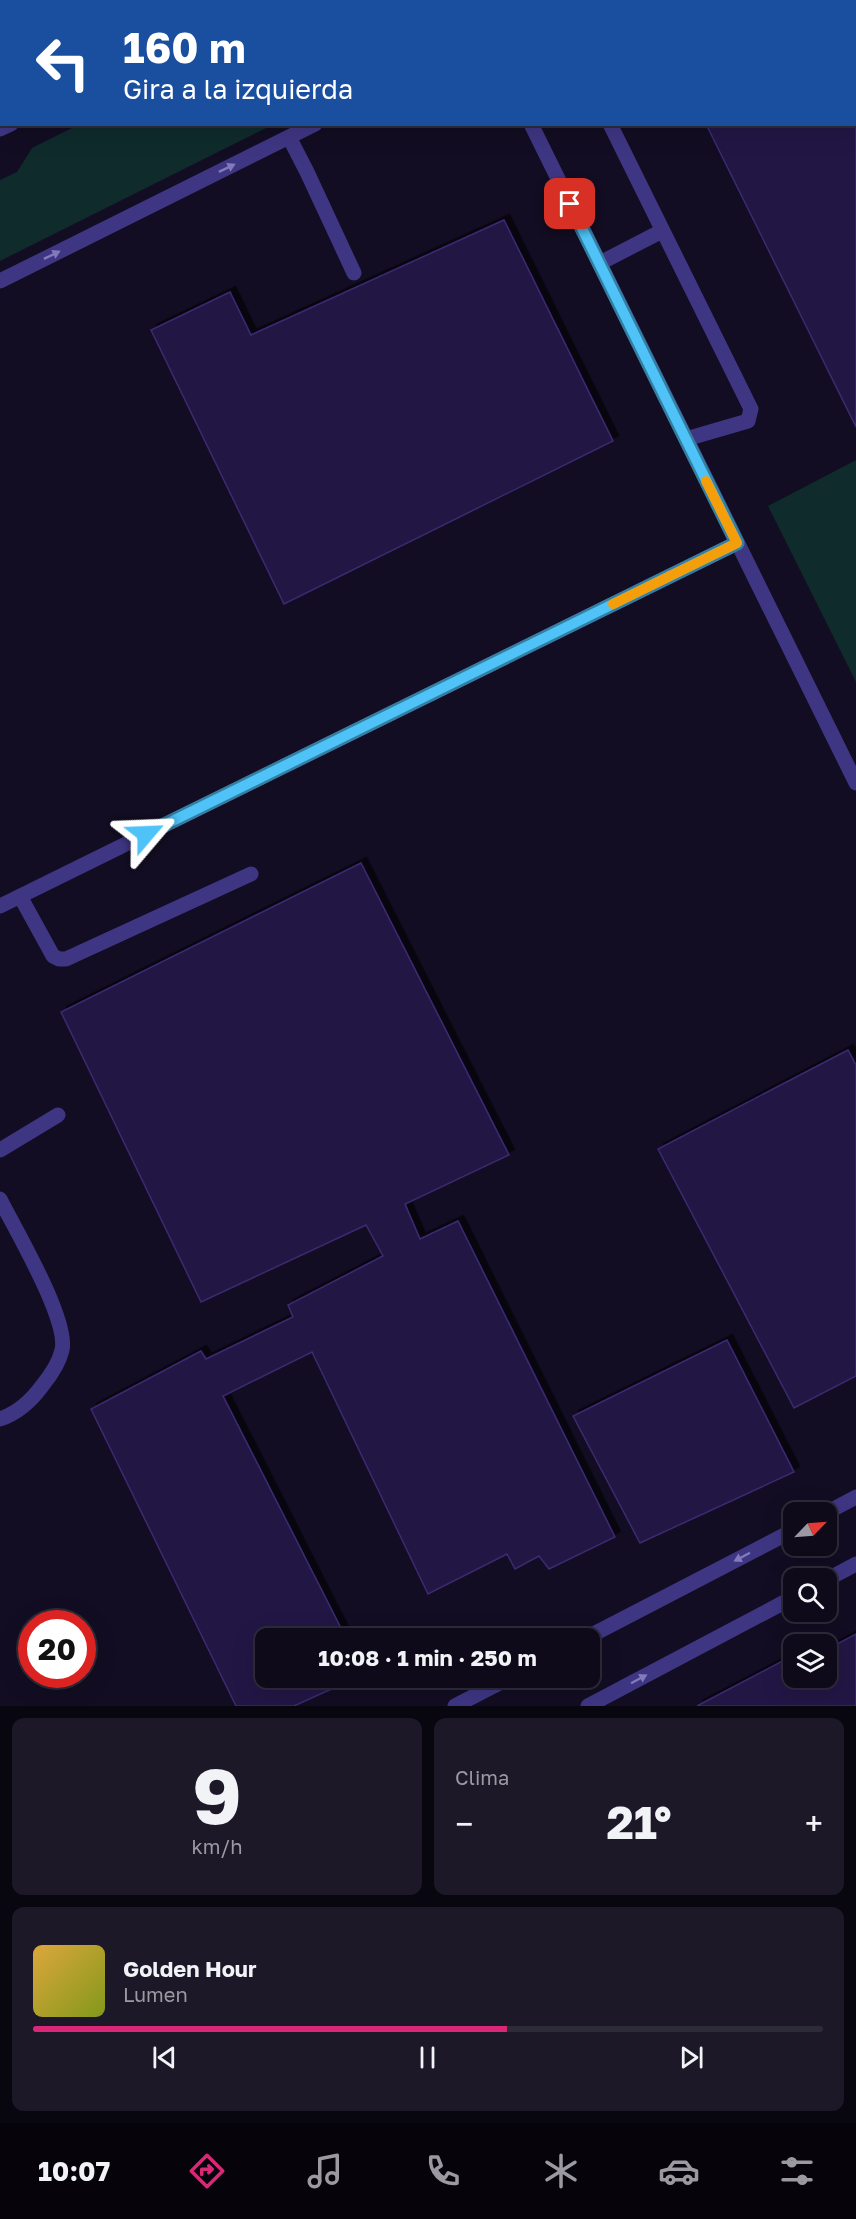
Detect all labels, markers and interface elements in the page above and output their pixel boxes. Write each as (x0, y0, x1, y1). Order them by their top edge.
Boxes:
text: 160 m (123, 22, 246, 72)
icon: left (24, 24, 102, 102)
text: Gira a la izquierda (123, 73, 353, 105)
one-way arrow (218, 164, 236, 174)
pin (544, 178, 595, 229)
icon: arrive (553, 187, 586, 220)
one-way arrow (44, 250, 61, 260)
position arrow (114, 802, 178, 866)
north arrow (783, 1502, 837, 1556)
map controls (783, 1502, 837, 1688)
one-way arrow (733, 1552, 750, 1562)
button: search (783, 1568, 837, 1622)
speed limit sign: 20 (18, 1610, 96, 1688)
button: layers (783, 1634, 837, 1688)
text: 10:08 · 1 min · 250 m (318, 1644, 537, 1671)
one-way arrow (631, 1674, 648, 1684)
text: 9 (192, 1748, 242, 1841)
text: Clima (455, 1765, 509, 1789)
text: 21° (606, 1795, 672, 1849)
text: − (455, 1804, 473, 1843)
text: + (805, 1804, 823, 1843)
text: km/h (192, 1834, 242, 1858)
text: Golden Hour (123, 1955, 257, 1982)
text: Lumen (123, 1982, 188, 2006)
icon: previous (148, 2041, 181, 2074)
icon: pause (411, 2041, 444, 2074)
icon: next (675, 2041, 708, 2074)
icon: directions (186, 2150, 228, 2192)
icon: music (304, 2150, 346, 2192)
icon: phone (422, 2150, 464, 2192)
icon: climate (540, 2150, 582, 2192)
icon: car (658, 2150, 700, 2192)
icon: filters (776, 2150, 818, 2192)
text: 10:07 (38, 2155, 110, 2187)

